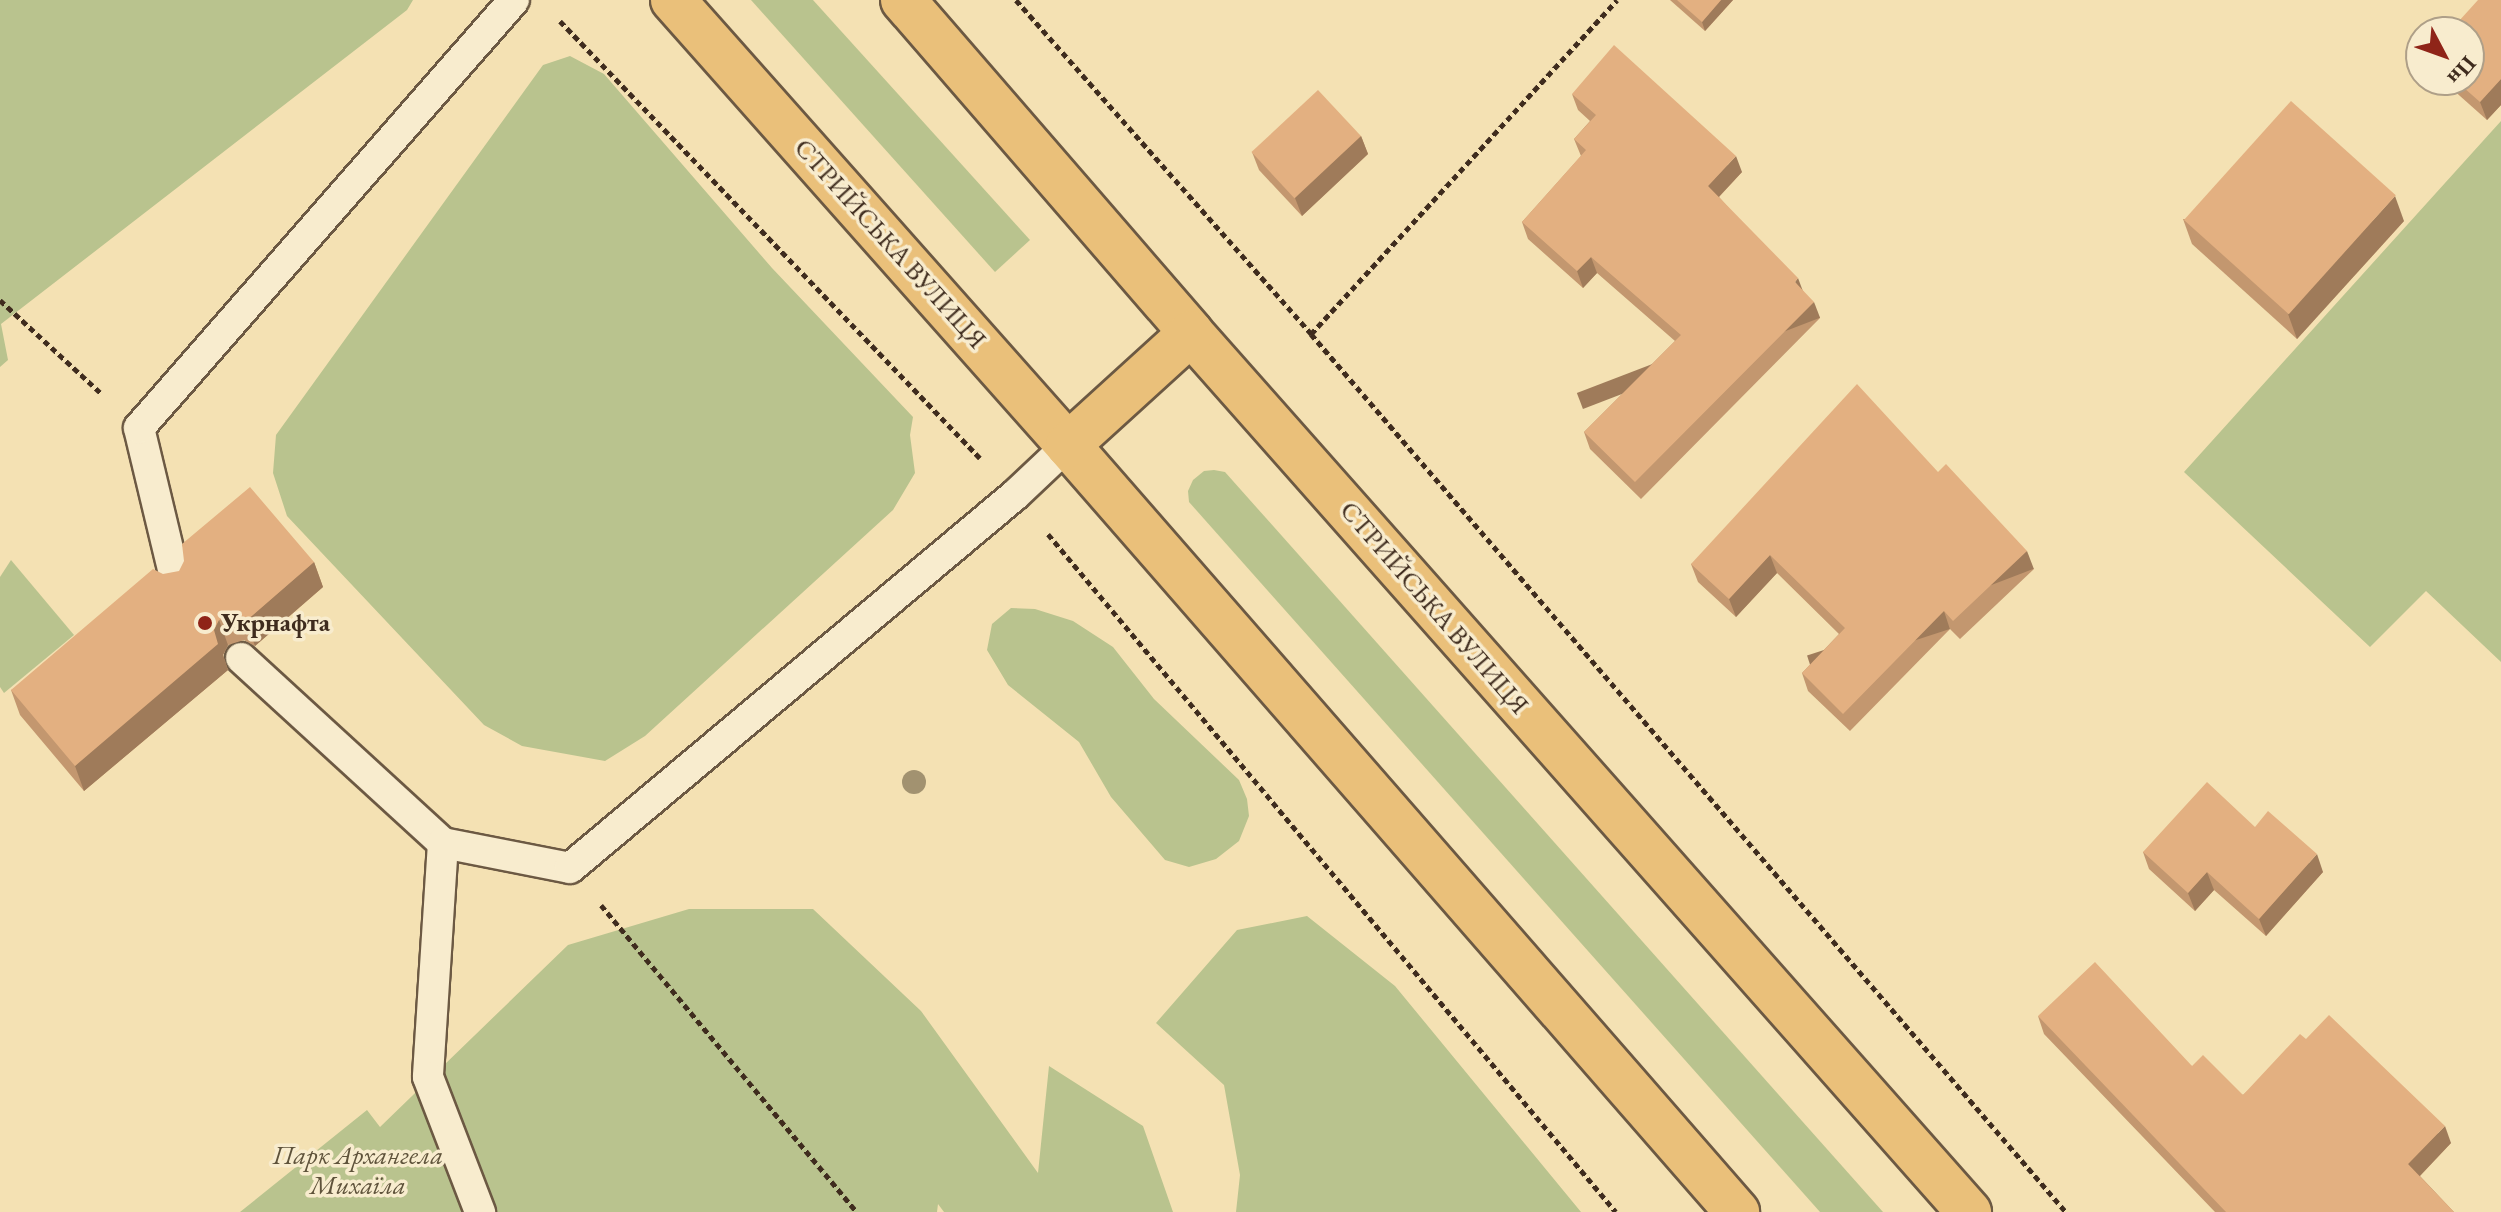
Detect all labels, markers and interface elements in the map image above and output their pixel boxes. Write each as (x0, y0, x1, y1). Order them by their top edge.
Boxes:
north arrow (2405, 16, 2485, 96)
text: Пн (2441, 50, 2483, 92)
street label: СТРИЙСЬКА ВУЛИЦЯ (788, 133, 992, 355)
street label: СТРИЙСЬКА ВУЛИЦЯ (1333, 495, 1535, 721)
place label: Укрнафта (221, 607, 330, 639)
marker: Укрнафта (196, 614, 214, 632)
park label: Парк Архангела Михаїла (273, 1140, 443, 1202)

